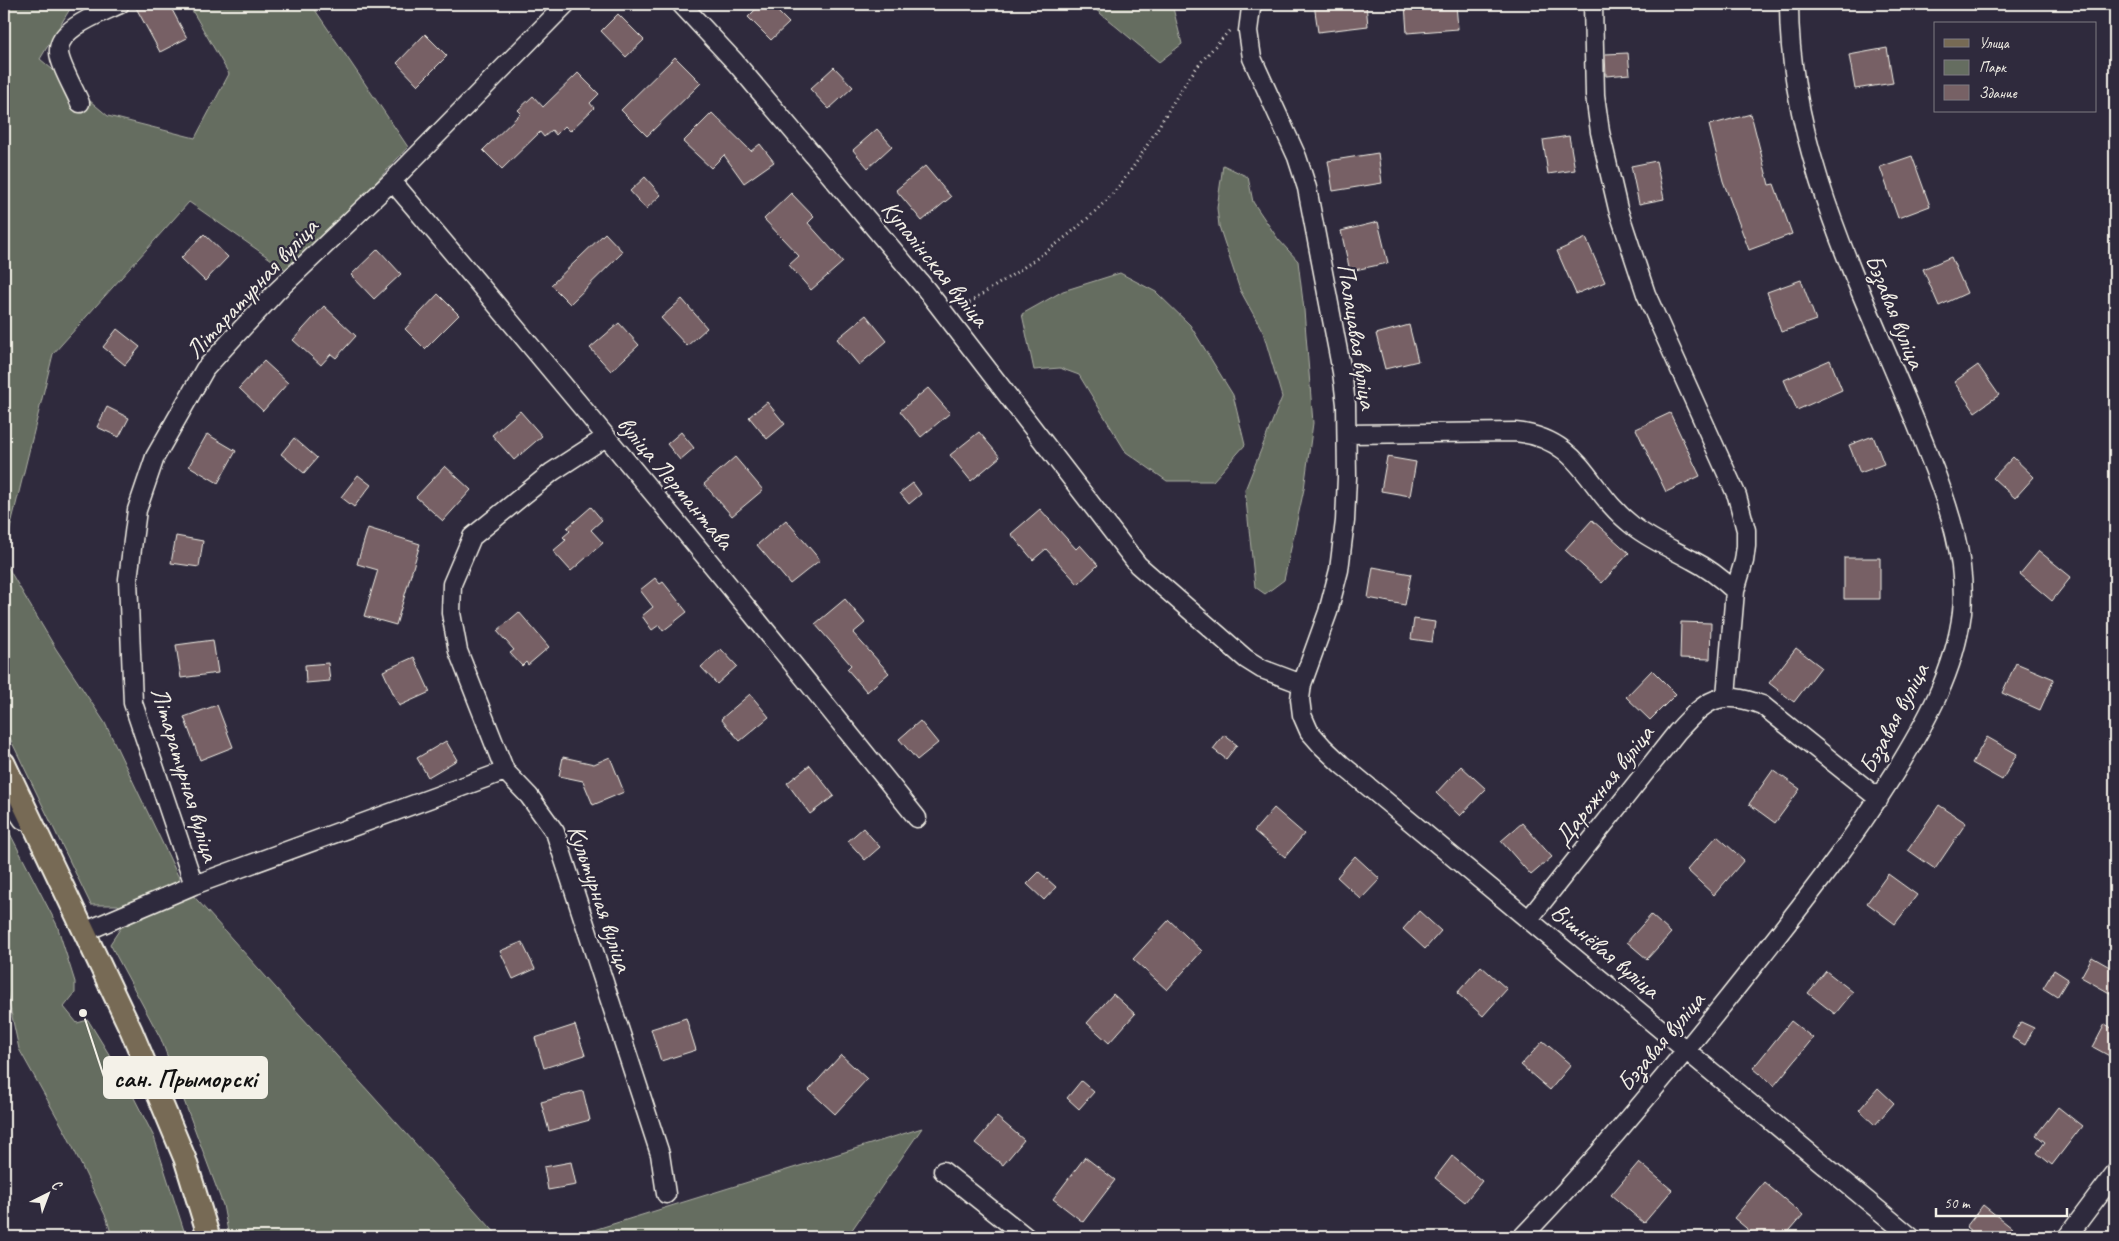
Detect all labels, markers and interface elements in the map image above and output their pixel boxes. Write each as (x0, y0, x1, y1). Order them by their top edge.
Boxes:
legend (1934, 22, 2096, 112)
text: Улица (1979, 34, 2010, 53)
text: Парк (1979, 58, 2007, 77)
text: Здание (1979, 84, 2018, 103)
street label: Купалінская вуліца (874, 194, 998, 335)
street label: Літаратурная вуліца (178, 210, 326, 366)
street label: Бэзавая вуліца (1857, 249, 1933, 376)
street label: Палацавая вуліца (1330, 261, 1385, 413)
street label: вуліца Лермантава (610, 409, 742, 558)
street label: Бэзавая вуліца (1851, 656, 1938, 780)
street label: Літаратурная вуліца (143, 683, 227, 867)
street label: Дарожная вуліца (1546, 717, 1662, 853)
street label: Культурная вуліца (560, 821, 641, 978)
street label: Вішнёвая вуліца (1544, 896, 1668, 1007)
street label: Бэзавая вуліца (1610, 984, 1714, 1099)
callout: сан. Прыморскі (104, 1057, 267, 1098)
text: сан. Прыморскі (113, 1062, 260, 1095)
north arrow (22, 1168, 72, 1218)
text: С (48, 1176, 66, 1195)
scale bar (1936, 1186, 2068, 1218)
text: 50 m (1944, 1194, 1971, 1213)

